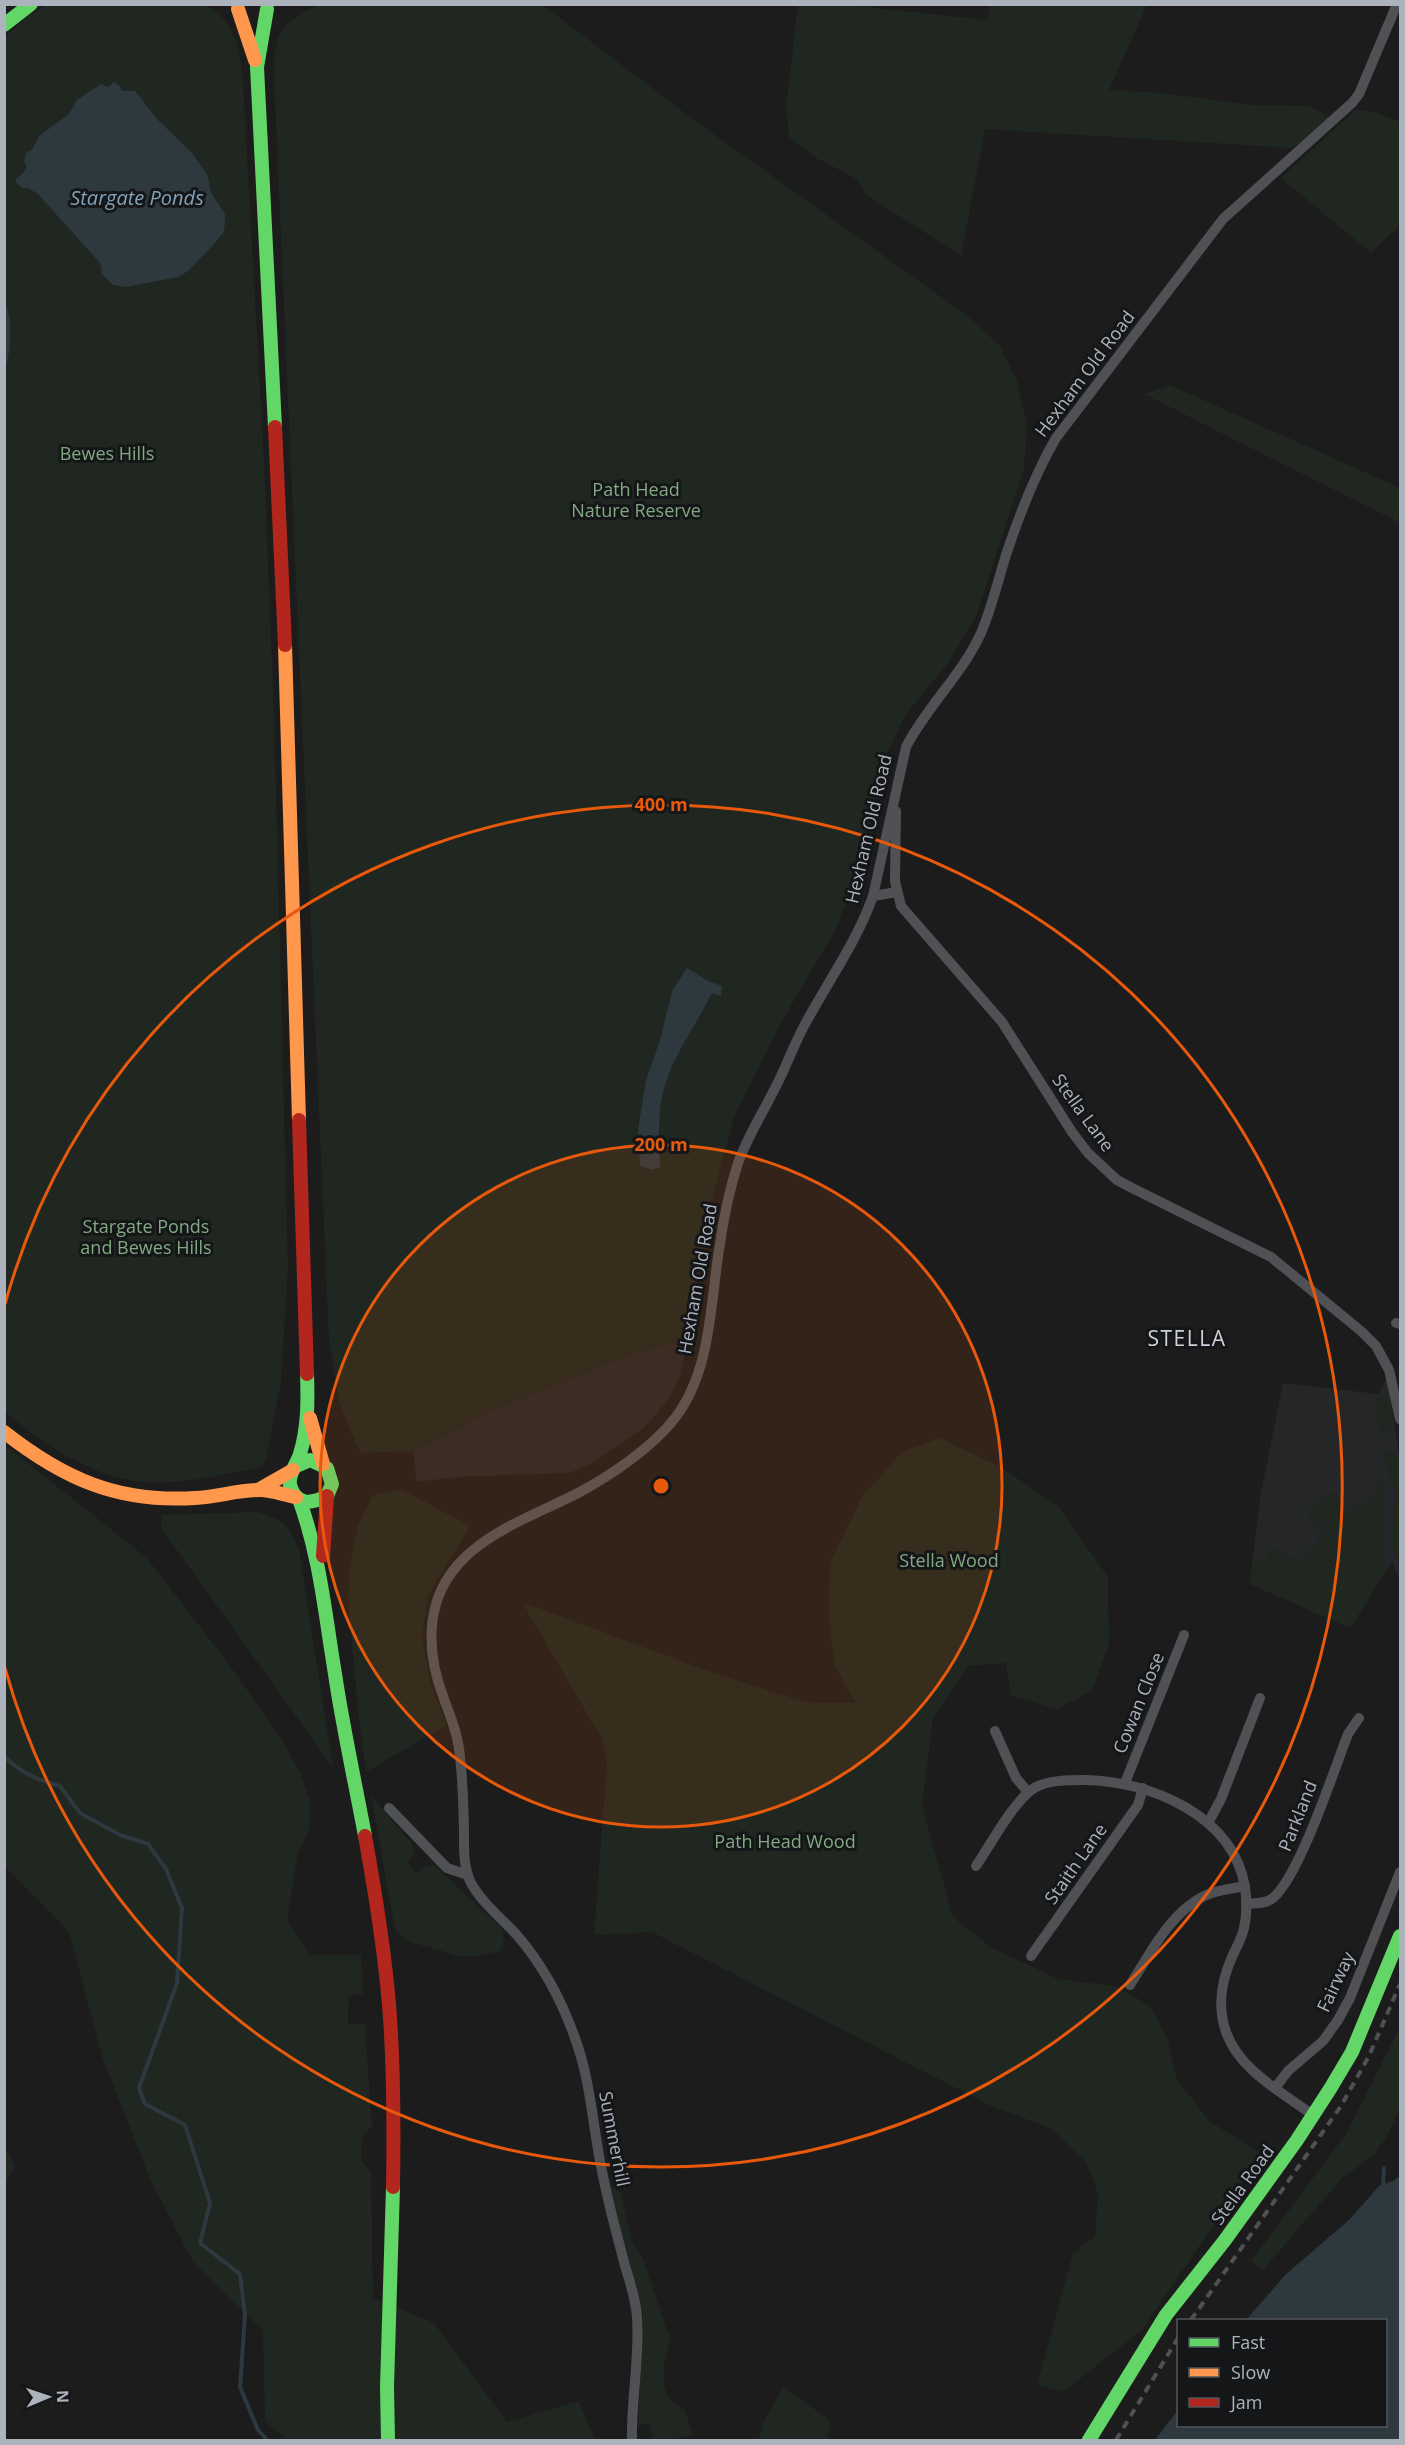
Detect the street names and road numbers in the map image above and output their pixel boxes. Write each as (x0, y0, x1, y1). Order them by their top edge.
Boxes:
street label: Hexham Old Road (1029, 305, 1140, 441)
street label: Hexham Old Road (839, 752, 897, 906)
street label: Stella Lane (1047, 1069, 1120, 1156)
street label: Hexham Old Road (672, 1202, 722, 1356)
street label: Cowan Close (1107, 1648, 1169, 1757)
street label: Parkland (1272, 1777, 1322, 1855)
street label: Staith Lane (1039, 1818, 1112, 1909)
street label: Fairway (1311, 1947, 1360, 2016)
street label: Summerhill (594, 2089, 636, 2188)
street label: Stella Road (1205, 2140, 1279, 2229)

